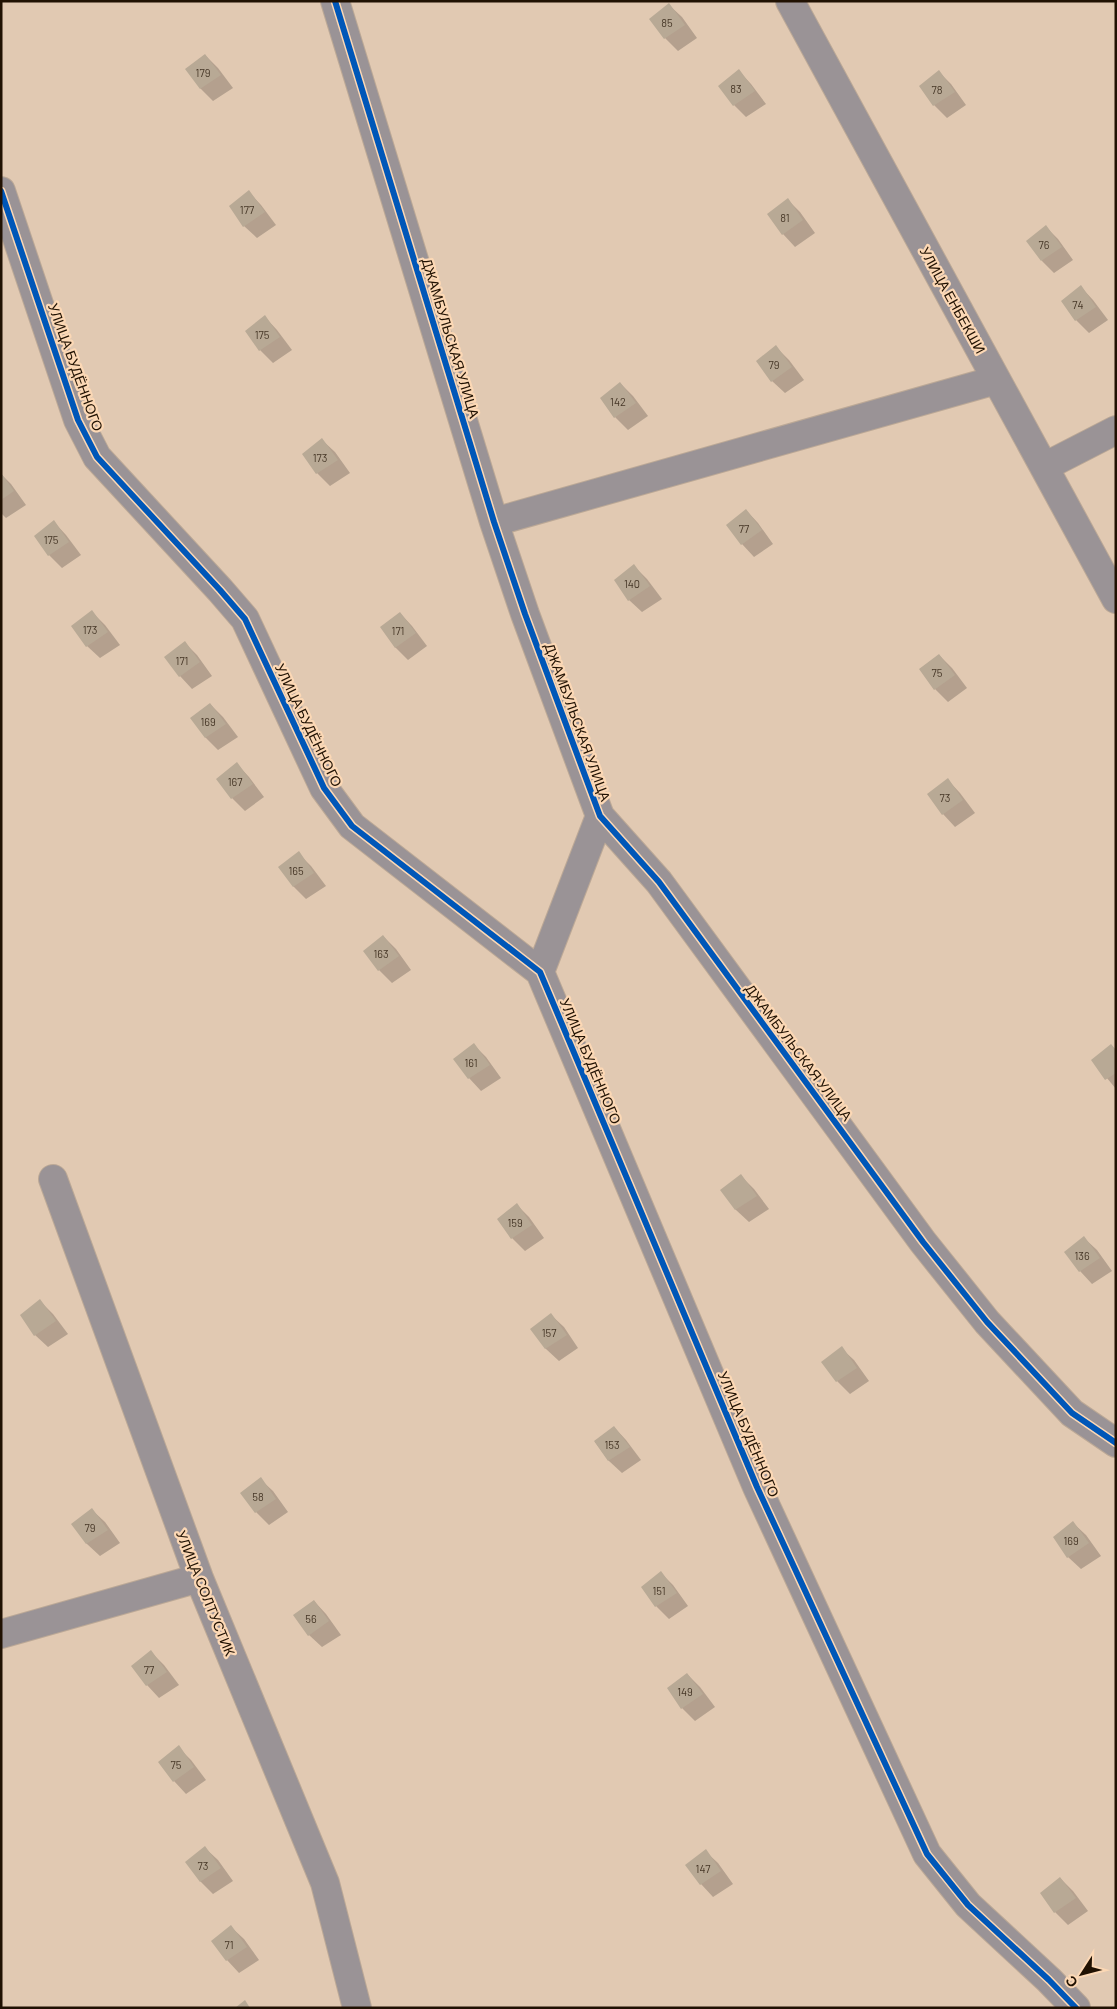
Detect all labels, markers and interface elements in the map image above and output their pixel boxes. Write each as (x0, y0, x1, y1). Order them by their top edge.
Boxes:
house number: 85 (661, 16, 673, 29)
house number: 179 (196, 66, 211, 79)
house number: 83 (730, 82, 742, 95)
house number: 78 (932, 83, 943, 96)
house number: 177 (240, 203, 254, 216)
house number: 81 (780, 211, 790, 224)
house number: 76 (1039, 238, 1050, 251)
street label: УЛИЦА ЕНБЕКШИ (917, 244, 989, 356)
street label: ДЖАМБУЛЬСКАЯ УЛИЦА (419, 256, 484, 421)
house number: 74 (1072, 298, 1084, 311)
street label: УЛИЦА БУДЁННОГО (45, 301, 107, 433)
house number: 175 (255, 328, 270, 341)
house number: 79 (769, 358, 780, 371)
house number: 142 (610, 395, 626, 408)
house number: 173 (313, 451, 327, 464)
house number: 77 (739, 522, 749, 535)
house number: 175 (44, 533, 59, 546)
house number: 140 (624, 577, 640, 590)
house number: 173 (83, 623, 97, 636)
house number: 171 (392, 624, 404, 637)
street label: ДЖАМБУЛЬСКАЯ УЛИЦА (542, 641, 615, 804)
house number: 171 (176, 654, 188, 667)
street label: УЛИЦА БУДЁННОГО (272, 661, 346, 789)
house number: 75 (932, 666, 943, 679)
house number: 169 (200, 715, 216, 728)
house number: 167 (228, 775, 242, 788)
house number: 73 (940, 791, 950, 804)
house number: 165 (288, 864, 304, 877)
house number: 163 (373, 947, 389, 960)
street label: ДЖАМБУЛЬСКАЯ УЛИЦА (742, 980, 856, 1124)
street label: УЛИЦА БУДЁННОГО (557, 996, 625, 1127)
house number: 161 (464, 1056, 478, 1069)
house number: 159 (507, 1216, 523, 1229)
house number: 136 (1074, 1249, 1090, 1262)
house number: 157 (542, 1326, 556, 1339)
street label: УЛИЦА БУДЁННОГО (715, 1369, 783, 1500)
house number: 153 (604, 1438, 620, 1451)
house number: 58 (252, 1490, 264, 1503)
house number: 79 (85, 1521, 96, 1534)
street label: УЛИЦА СОЛТУСТИК (173, 1528, 239, 1659)
house number: 169 (1063, 1534, 1079, 1547)
house number: 151 (652, 1584, 666, 1597)
house number: 56 (305, 1612, 317, 1625)
house number: 77 (144, 1663, 154, 1676)
house number: 149 (677, 1685, 693, 1698)
house number: 75 (171, 1758, 182, 1771)
house number: 73 (198, 1859, 208, 1872)
house number: 147 (696, 1862, 710, 1875)
house number: 71 (224, 1938, 234, 1951)
north arrow (1057, 1949, 1107, 1999)
text: С (1061, 1973, 1081, 1991)

